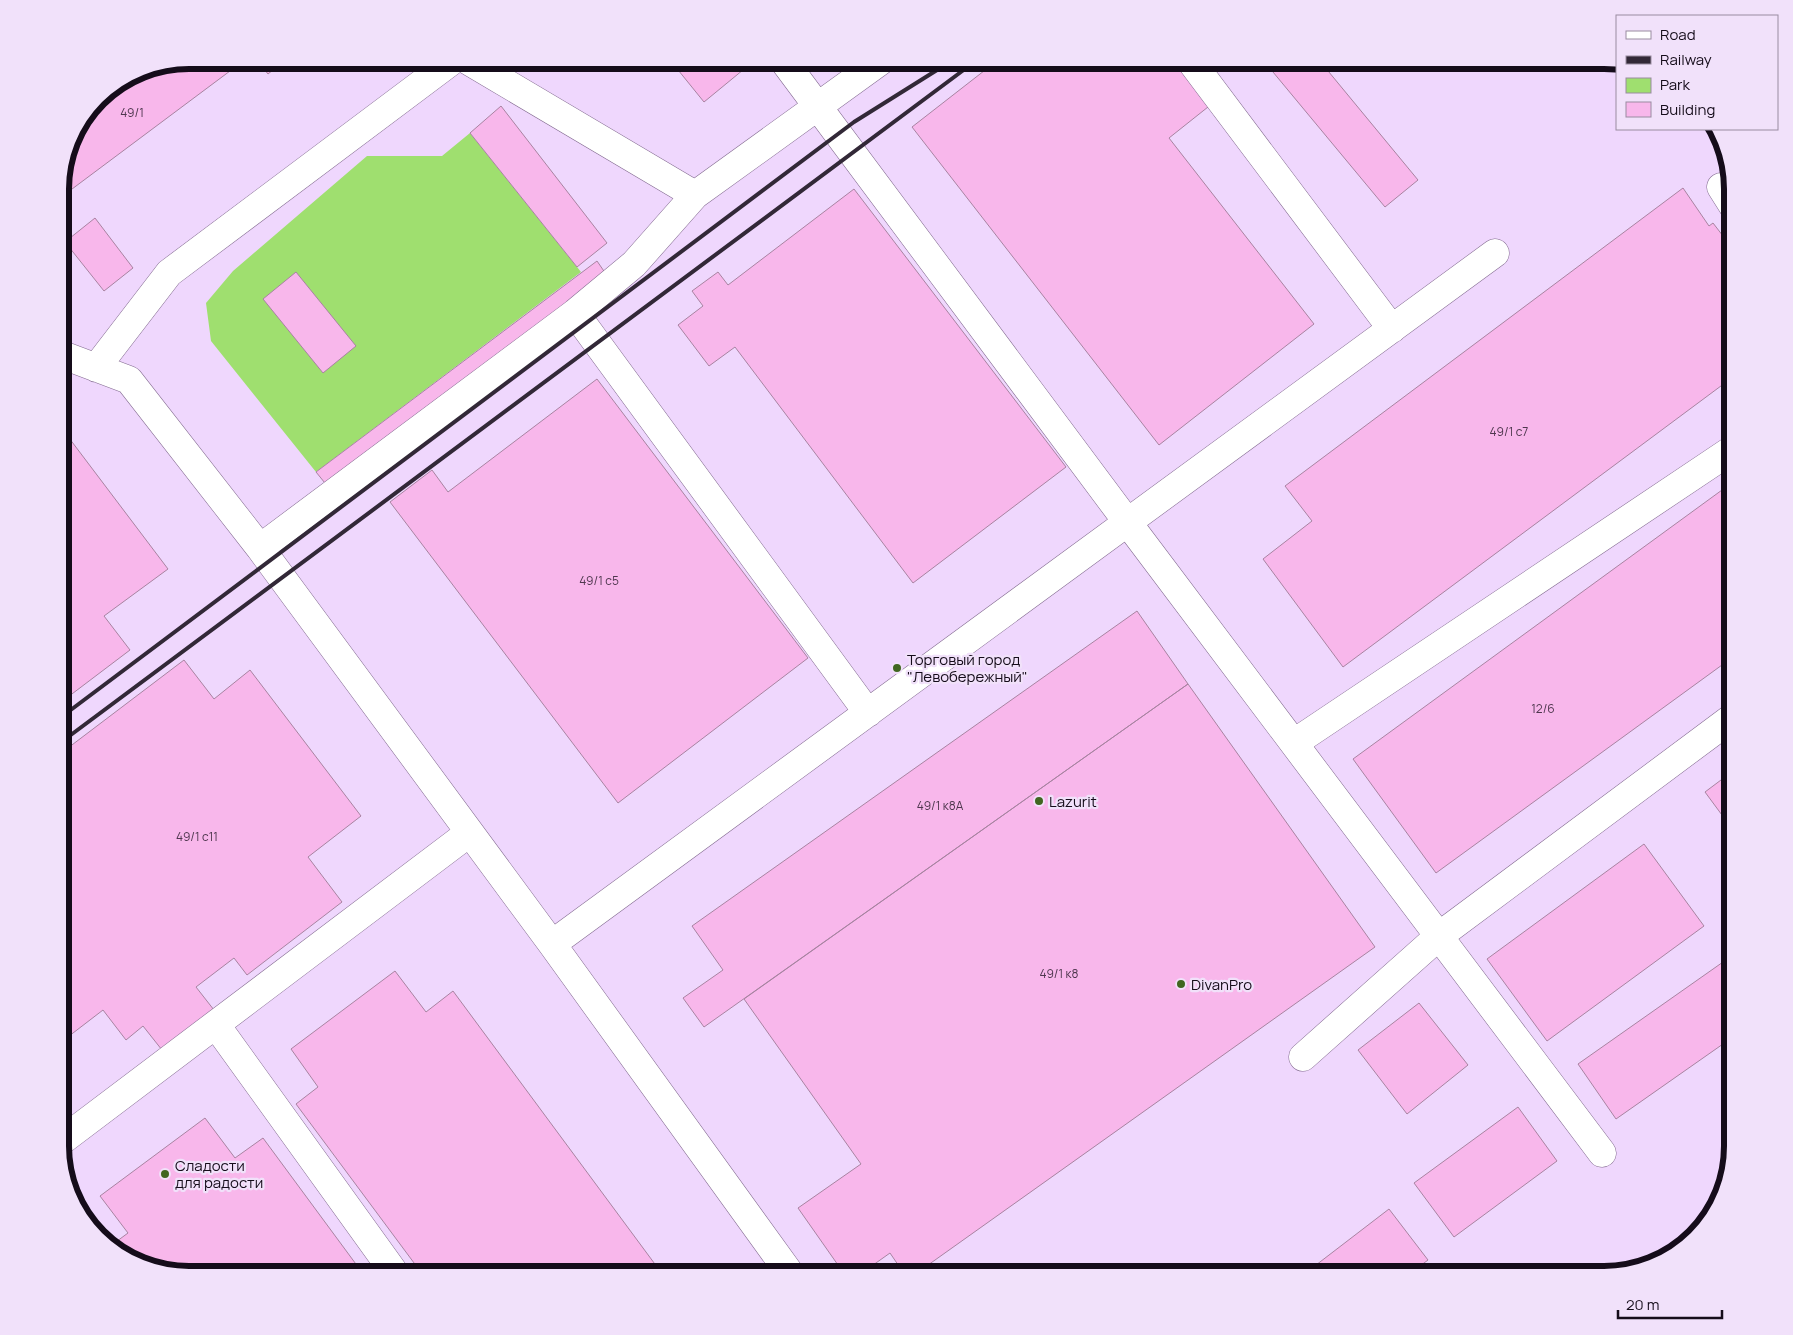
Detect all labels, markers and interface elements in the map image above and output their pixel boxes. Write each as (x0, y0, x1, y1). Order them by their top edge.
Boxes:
legend (1616, 15, 1778, 130)
text: Road (1660, 24, 1696, 45)
text: Railway (1660, 49, 1712, 70)
text: Park (1660, 74, 1690, 95)
text: Building (1660, 99, 1715, 120)
house number: 49/1 (120, 104, 144, 121)
house number: 49/1 с7 (1490, 423, 1528, 440)
house number: 49/1 с5 (579, 572, 619, 589)
place label: Торговый город "Левобережный" (907, 649, 1028, 687)
marker: Торговый город "Левобережный" (891, 662, 903, 674)
house number: 12/6 (1531, 700, 1555, 717)
place label: Lazurit (1049, 791, 1097, 812)
marker: Lazurit (1033, 795, 1045, 807)
house number: 49/1 к8А (917, 797, 964, 814)
house number: 49/1 с11 (176, 828, 218, 845)
house number: 49/1 к8 (1039, 965, 1079, 982)
place label: DivanPro (1191, 974, 1252, 995)
marker: DivanPro (1175, 978, 1187, 990)
place label: Сладости для радости (175, 1155, 263, 1193)
marker: Сладости для радости (159, 1168, 171, 1180)
scale bar (1618, 1288, 1722, 1320)
text: 20 m (1626, 1294, 1659, 1315)

